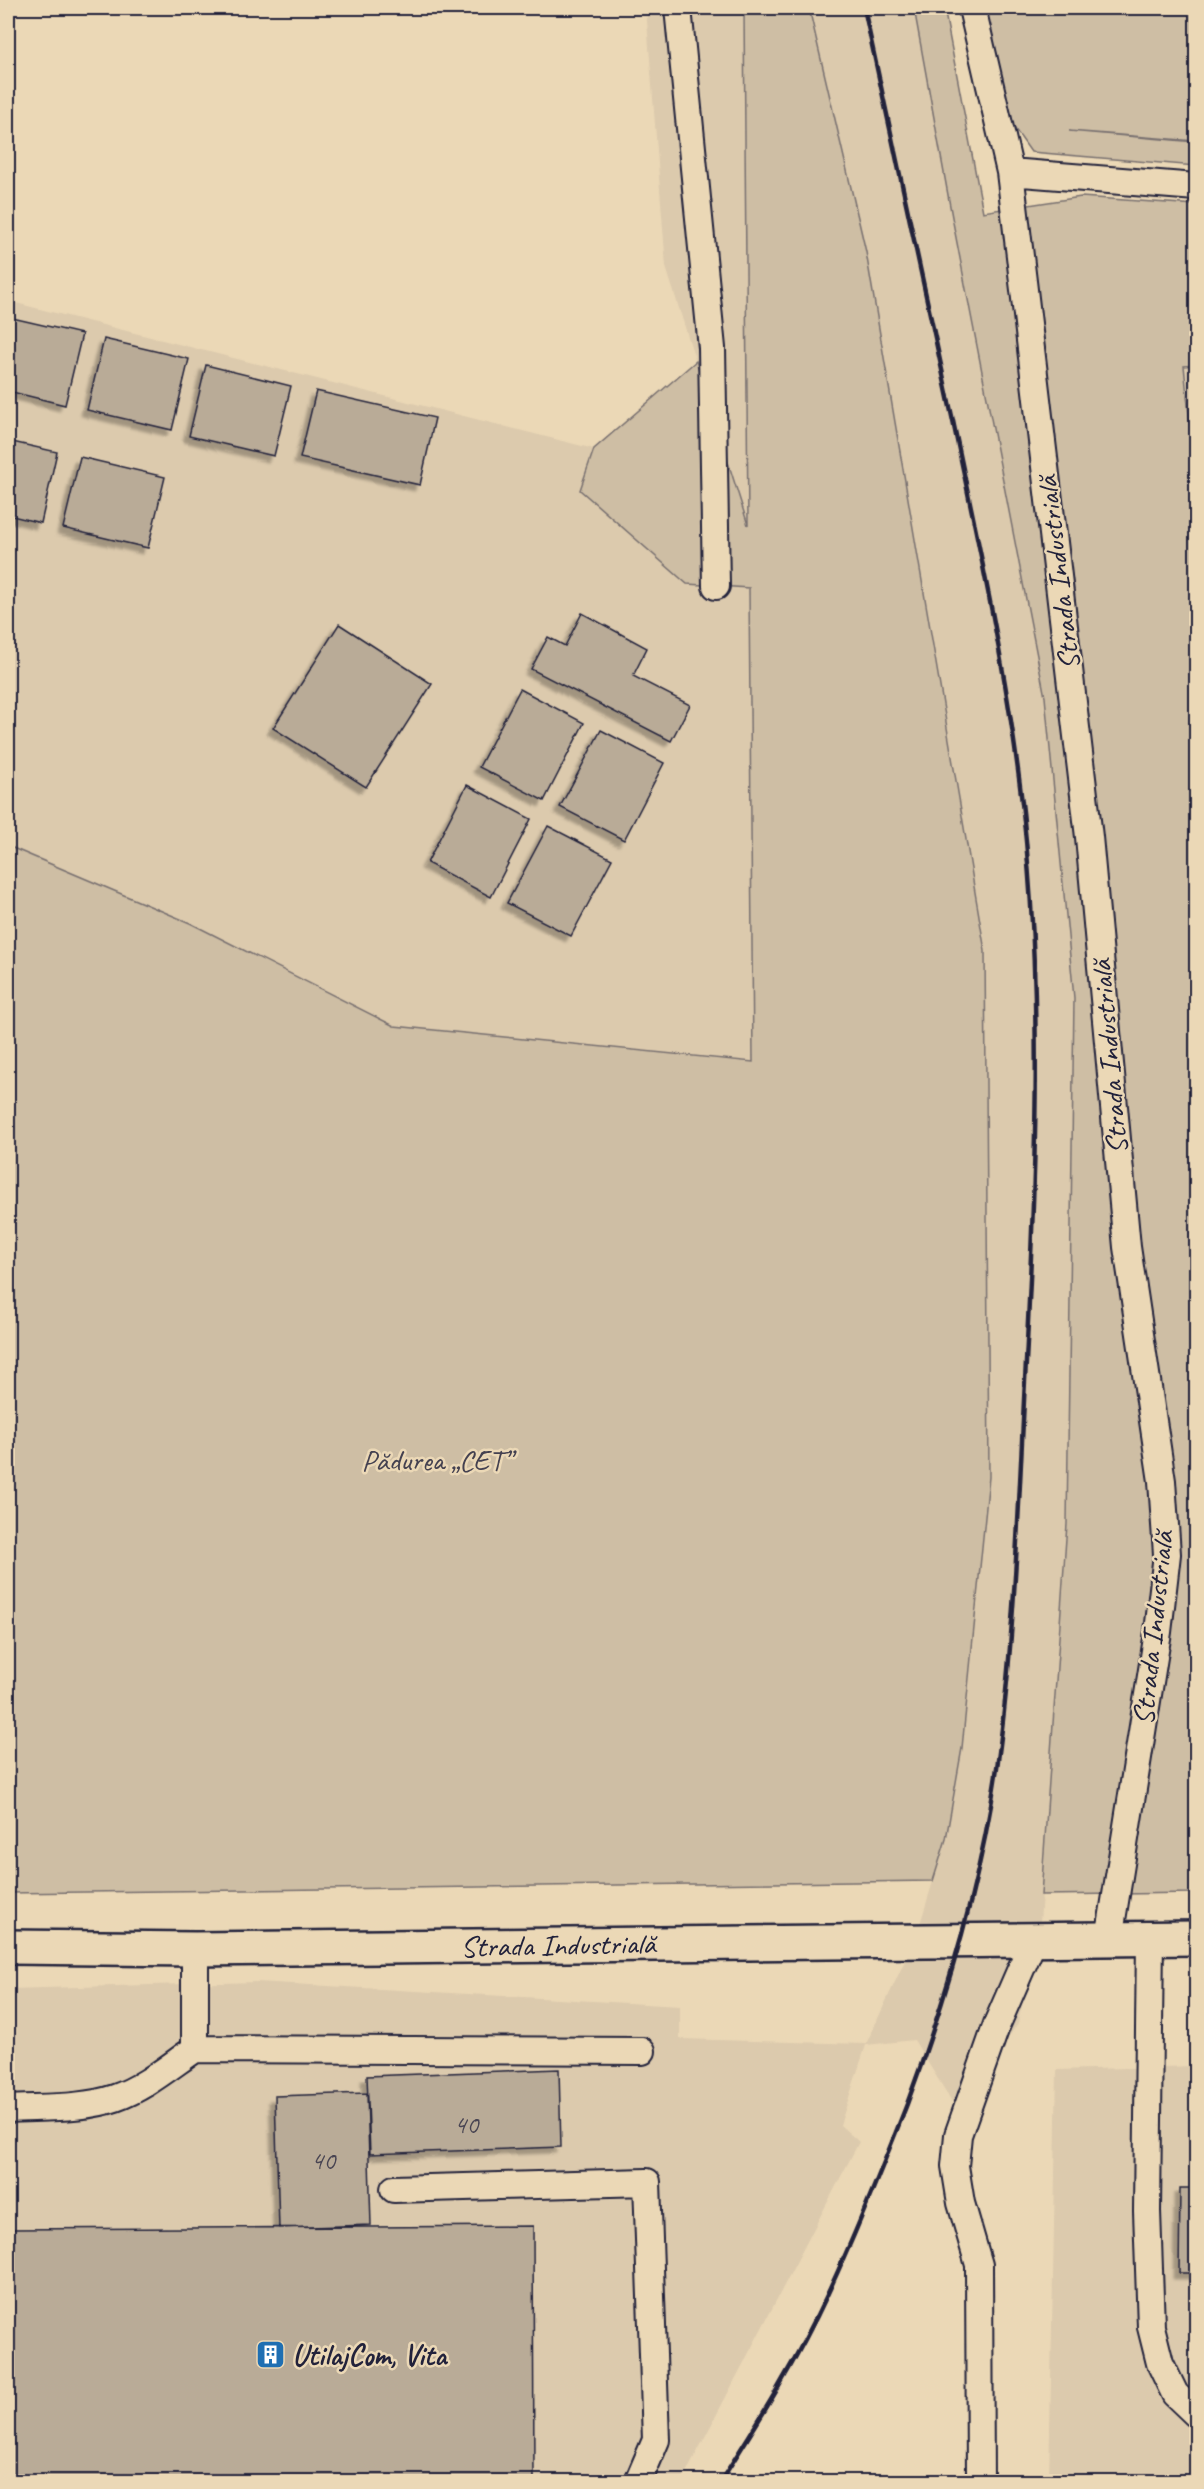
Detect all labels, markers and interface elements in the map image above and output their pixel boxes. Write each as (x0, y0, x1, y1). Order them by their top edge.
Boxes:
street label: Strada Industrială (1027, 471, 1089, 672)
street label: Strada Industrială (1081, 955, 1136, 1156)
park label: Pădurea „CET” (361, 1441, 518, 1479)
street label: Strada Industrială (1124, 1526, 1182, 1727)
street label: Strada Industrială (460, 1924, 659, 1966)
house number: 40 (454, 2107, 480, 2141)
house number: 40 (311, 2143, 337, 2177)
place label: UtilajCom, Vita (292, 2336, 449, 2374)
building icon: UtilajCom, Vita (255, 2339, 287, 2371)

